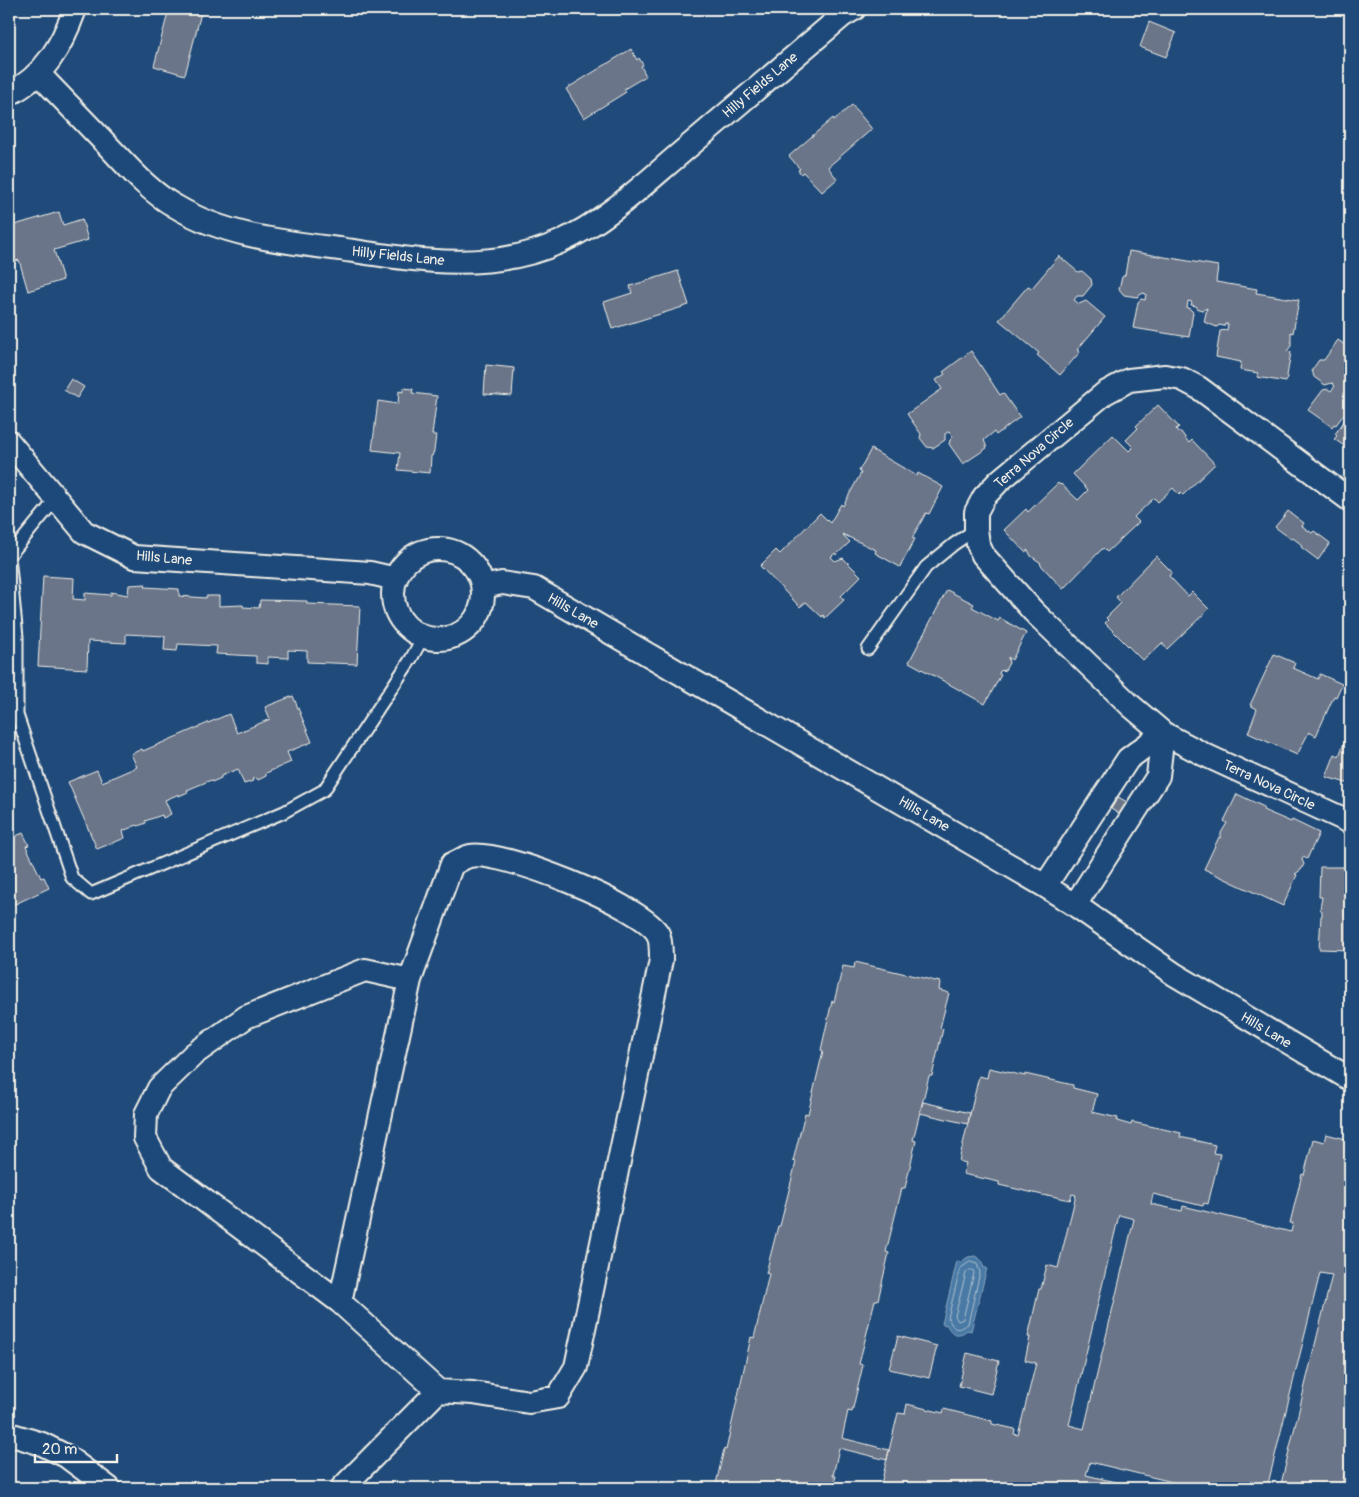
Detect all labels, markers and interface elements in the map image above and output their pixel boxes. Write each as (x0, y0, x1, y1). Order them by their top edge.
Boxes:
street label: Hilly Fields Lane (719, 48, 801, 121)
street label: Hilly Fields Lane (351, 243, 445, 269)
street label: Terra Nova Circle (991, 414, 1077, 492)
street label: Hills Lane (135, 547, 193, 569)
street label: Hills Lane (544, 590, 602, 632)
street label: Terra Nova Circle (1220, 756, 1318, 814)
street label: Hills Lane (895, 793, 953, 835)
street label: Hills Lane (1238, 1008, 1295, 1052)
scale bar (35, 1432, 118, 1464)
text: 20 m (42, 1440, 77, 1459)

